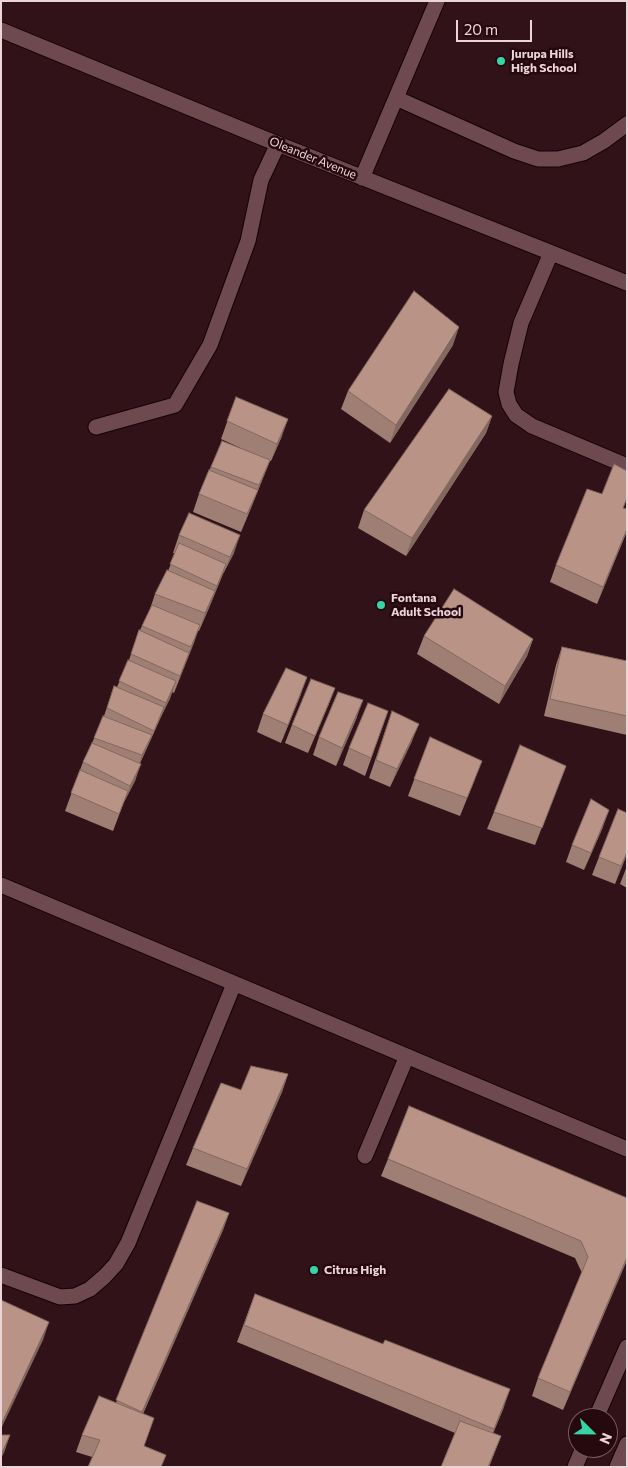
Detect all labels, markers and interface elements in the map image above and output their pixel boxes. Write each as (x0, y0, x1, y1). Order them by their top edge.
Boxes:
scale bar (458, 10, 534, 42)
text: 20 m (464, 20, 498, 38)
place label: Jurupa Hills High School (511, 47, 577, 75)
marker: Jurupa Hills High School (495, 55, 507, 67)
street label: Oleander Avenue (267, 134, 359, 182)
place label: Fontana Adult School (391, 591, 461, 619)
marker: Fontana Adult School (375, 599, 387, 611)
place label: Citrus High (324, 1263, 386, 1277)
marker: Citrus High (308, 1264, 320, 1276)
north arrow (568, 1408, 618, 1458)
text: N (596, 1431, 616, 1447)

